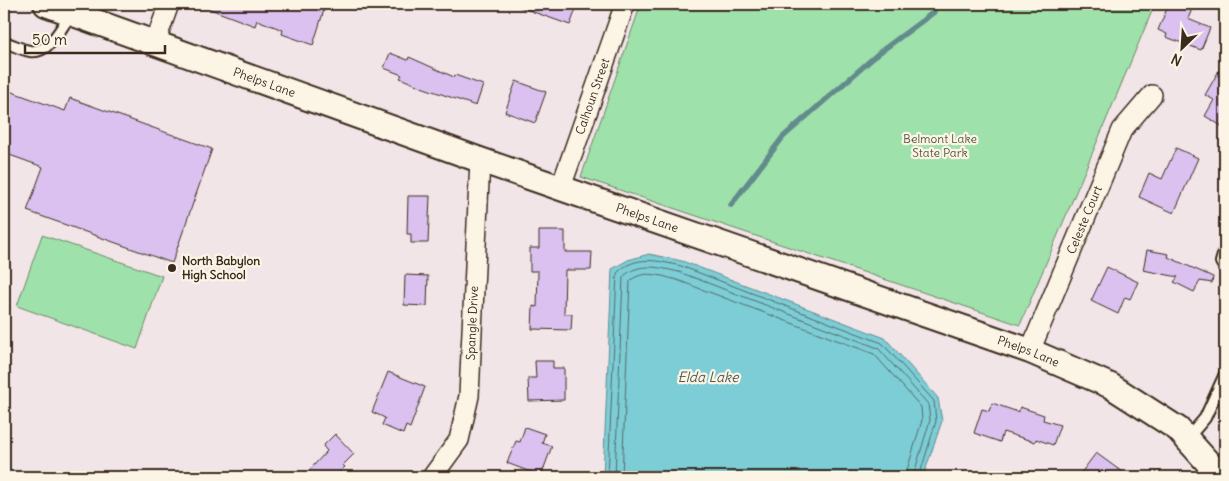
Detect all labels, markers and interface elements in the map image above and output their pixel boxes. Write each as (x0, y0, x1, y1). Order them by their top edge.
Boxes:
scale bar (25, 22, 165, 54)
north arrow (1156, 22, 1206, 72)
text: 50 m (32, 30, 67, 49)
text: N (1168, 50, 1185, 70)
street label: Calhoun Street (572, 56, 612, 136)
street label: Phelps Lane (231, 64, 298, 100)
park label: Belmont Lake State Park (903, 131, 977, 160)
street label: Celeste Court (1063, 183, 1105, 256)
street label: Phelps Lane (614, 200, 680, 235)
place label: North Babylon High School (182, 253, 260, 283)
marker: North Babylon High School (166, 262, 178, 274)
street label: Spangle Drive (463, 285, 481, 361)
street label: Phelps Lane (996, 332, 1062, 370)
water label: Elda Lake (677, 368, 740, 386)

